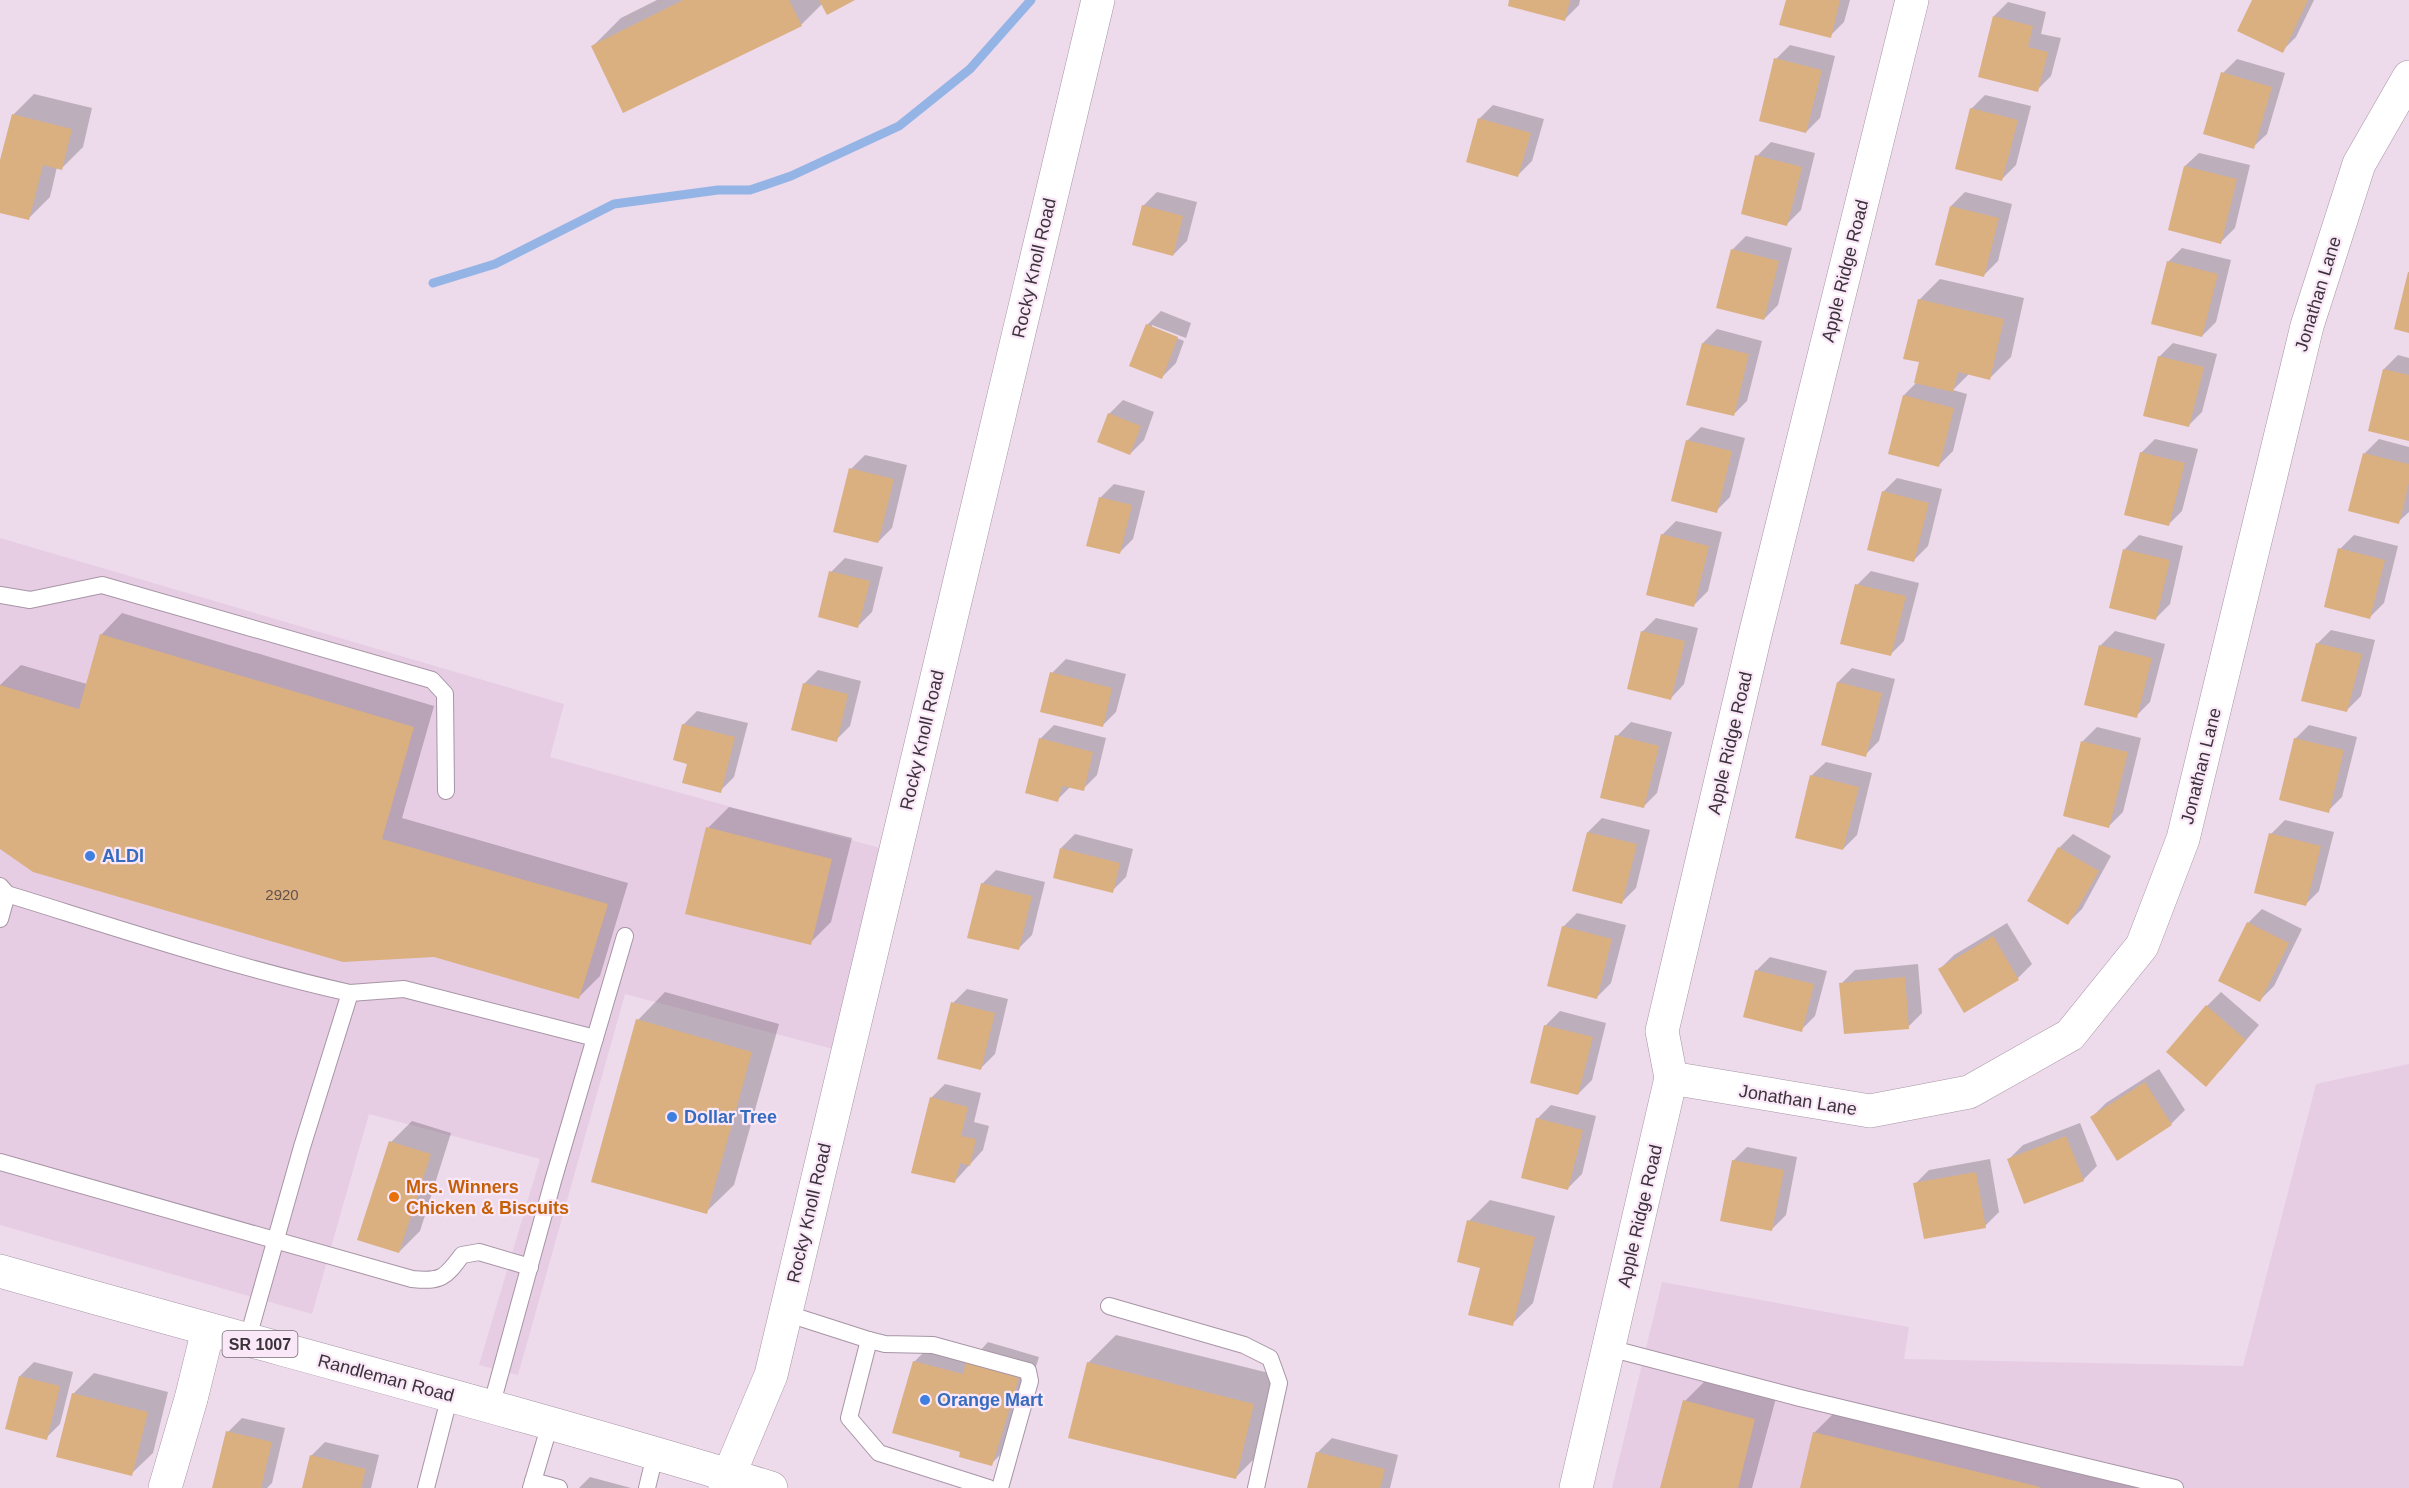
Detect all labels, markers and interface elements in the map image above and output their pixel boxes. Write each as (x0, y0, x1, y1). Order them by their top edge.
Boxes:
street label: Rocky Knoll Road (1008, 196, 1060, 340)
street label: Apple Ridge Road (1818, 198, 1872, 344)
street label: Jonathan Lane (2291, 234, 2345, 354)
street label: Rocky Knoll Road (896, 668, 948, 812)
street label: Apple Ridge Road (1704, 670, 1756, 816)
street label: Jonathan Lane (2177, 706, 2225, 826)
place label: ALDI (102, 846, 144, 866)
marker: ALDI (83, 849, 97, 863)
house number: 2920 (265, 886, 299, 903)
street label: Jonathan Lane (1738, 1081, 1858, 1119)
place label: Dollar Tree (684, 1107, 777, 1127)
marker: Dollar Tree (665, 1110, 679, 1124)
street label: Rocky Knoll Road (783, 1141, 835, 1285)
street label: Apple Ridge Road (1614, 1143, 1666, 1289)
place label: Mrs. Winners Chicken & Biscuits (406, 1177, 569, 1218)
marker: Mrs. Winners Chicken & Biscuits (387, 1190, 401, 1204)
road number: SR 1007 (222, 1331, 298, 1357)
street label: Randleman Road (316, 1350, 456, 1406)
place label: Orange Mart (937, 1390, 1043, 1410)
marker: Orange Mart (918, 1393, 932, 1407)

